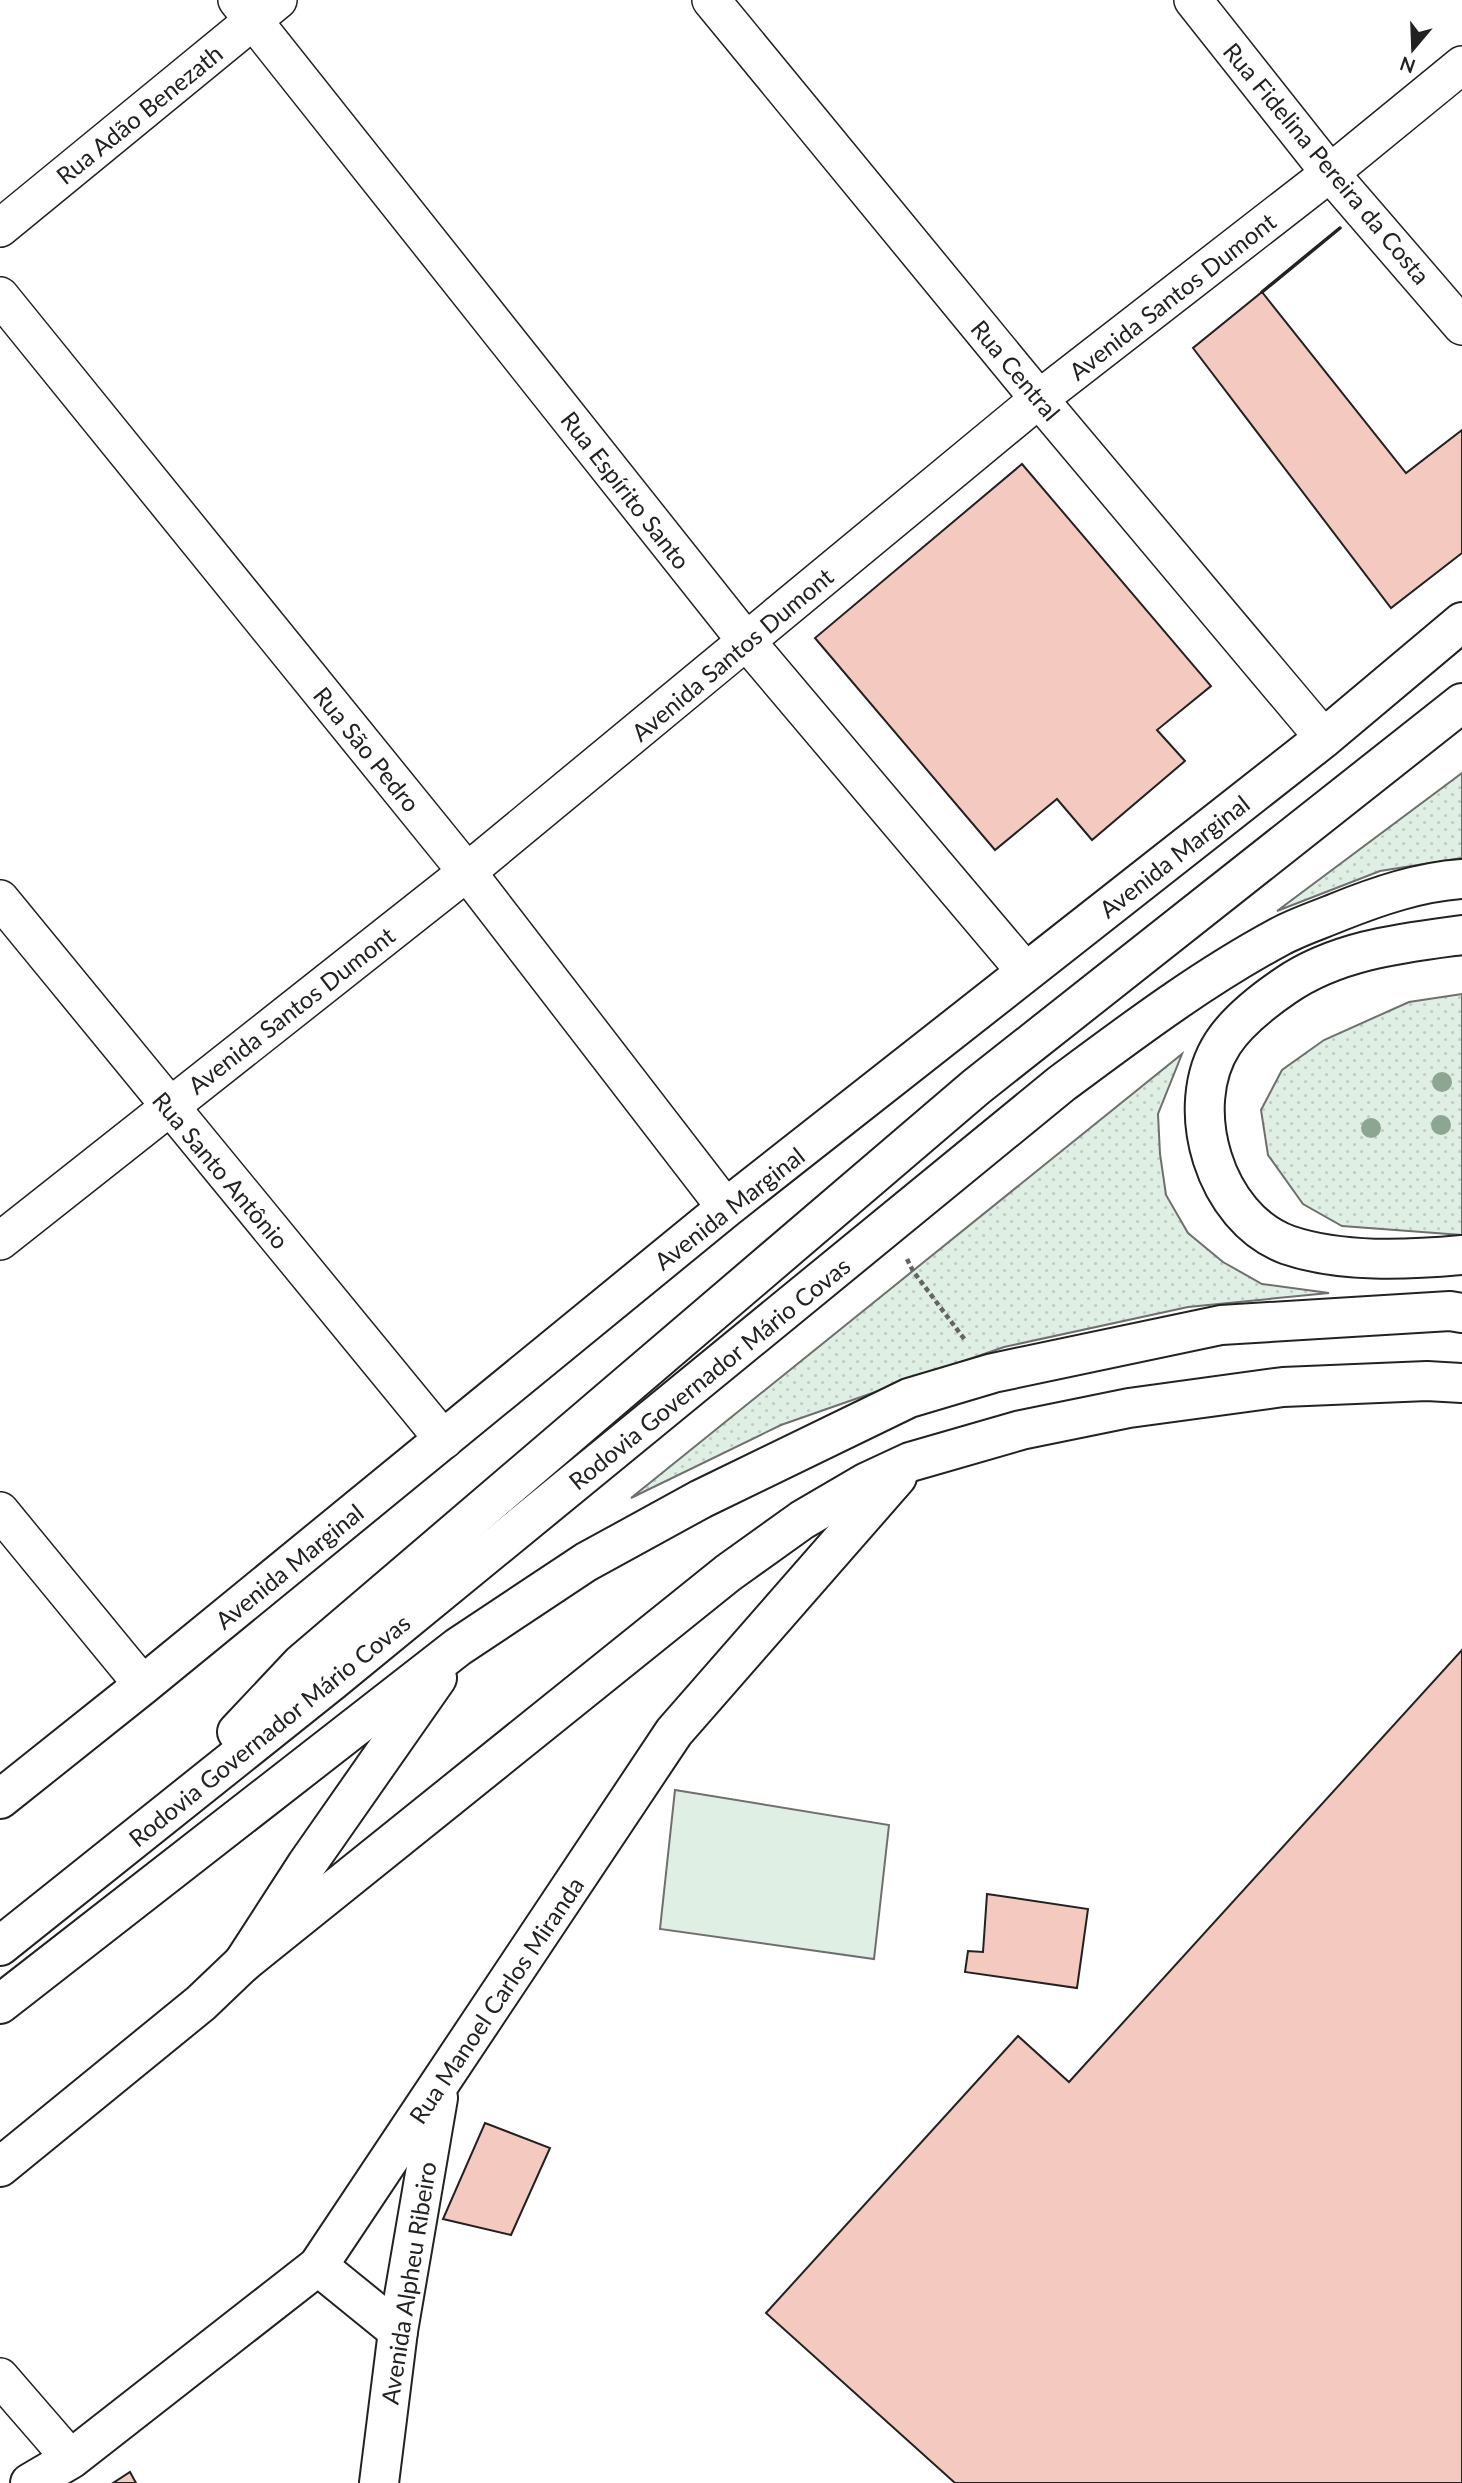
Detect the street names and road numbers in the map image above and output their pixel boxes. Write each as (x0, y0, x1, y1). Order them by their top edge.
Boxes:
street label: Rua Fidelina Pereira da Costa (1218, 37, 1436, 289)
street label: Rua Adão Benezath (50, 38, 228, 190)
street label: Avenida Santos Dumont (1063, 206, 1281, 386)
street label: Rua Central (966, 314, 1066, 426)
street label: Rua Espírito Santo (555, 405, 697, 575)
street label: Avenida Santos Dumont (625, 561, 839, 747)
street label: Rua São Pedro (308, 681, 426, 817)
street label: Avenida Marginal (1093, 788, 1255, 924)
street label: Avenida Santos Dumont (182, 920, 400, 1100)
street label: Rua Santo Antônio (147, 1086, 295, 1254)
street label: Avenida Marginal (648, 1140, 810, 1276)
street label: Rodovia Governador Mário Covas (563, 1251, 855, 1495)
street label: Avenida Marginal (209, 1497, 369, 1635)
street label: Rodovia Governador Mário Covas (123, 1608, 415, 1852)
street label: Rua Manoel Carlos Miranda (403, 1871, 589, 2129)
street label: Avenida Alpheu Ribeiro (375, 2160, 441, 2406)

